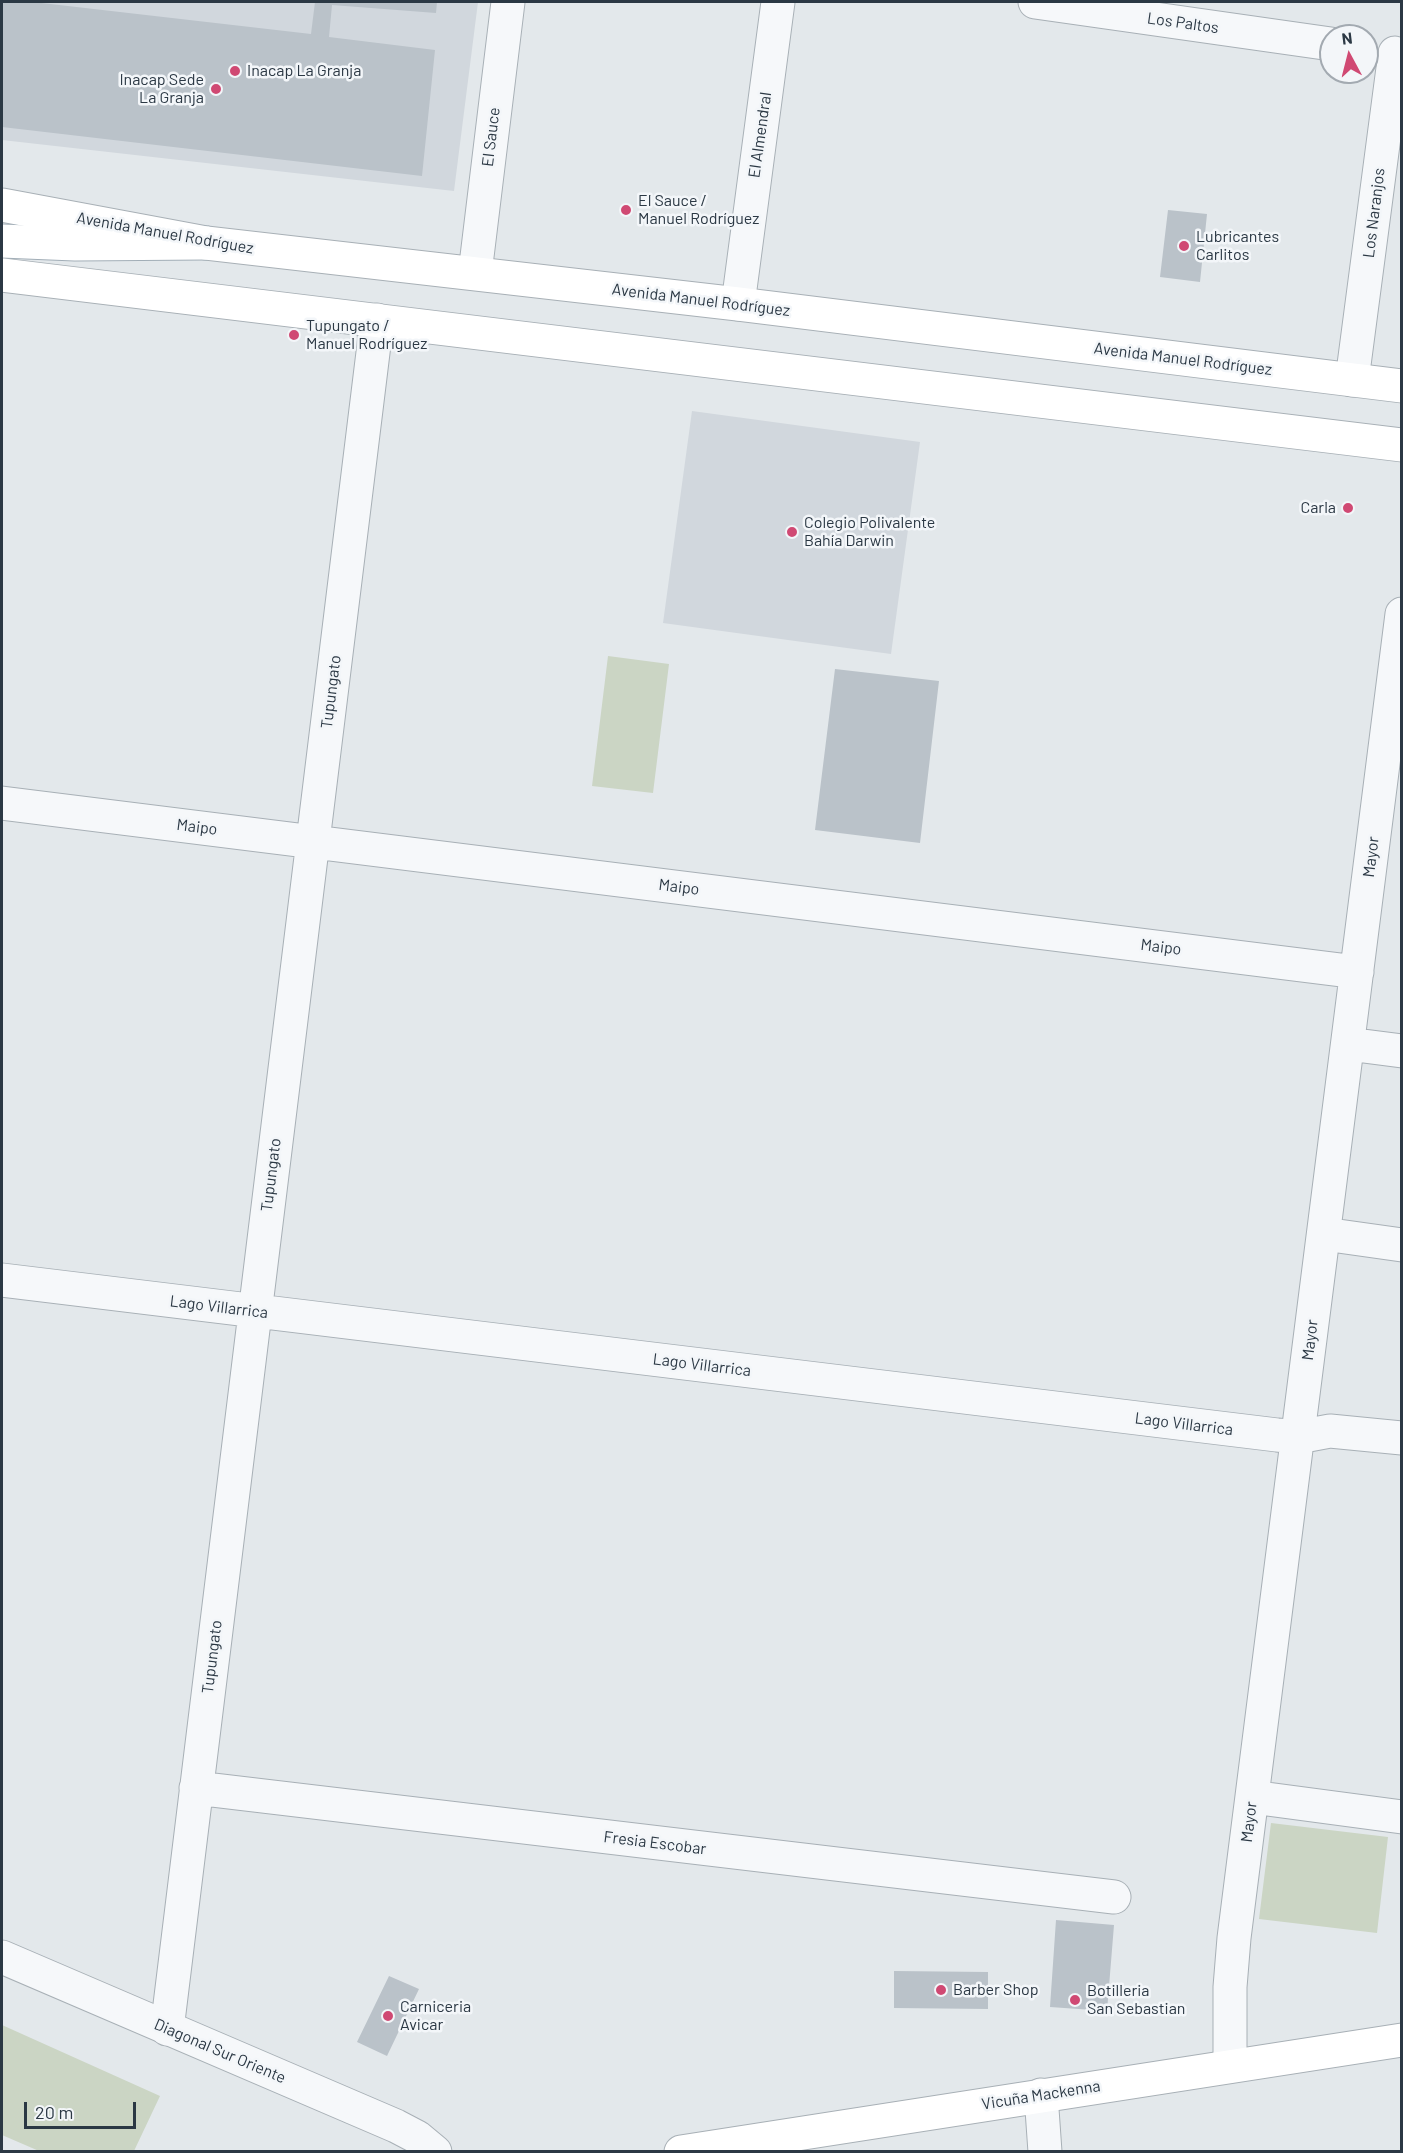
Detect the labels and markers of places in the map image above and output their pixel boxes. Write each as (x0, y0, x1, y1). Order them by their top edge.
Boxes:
place label: Inacap La Granja (247, 61, 361, 81)
marker: Inacap La Granja (228, 64, 242, 78)
place label: Inacap Sede La Granja (119, 70, 204, 108)
marker: Inacap Sede La Granja (209, 82, 223, 96)
place label: El Sauce / Manuel Rodríguez (638, 191, 759, 229)
marker: El Sauce / Manuel Rodríguez (619, 203, 633, 217)
place label: Lubricantes Carlitos (1196, 227, 1279, 265)
marker: Lubricantes Carlitos (1177, 239, 1191, 253)
place label: Tupungato / Manuel Rodríguez (306, 316, 427, 354)
marker: Tupungato / Manuel Rodríguez (287, 328, 301, 342)
place label: Carla (1301, 498, 1336, 518)
marker: Carla (1341, 501, 1355, 515)
place label: Colegio Polivalente Bahía Darwin (804, 513, 935, 551)
marker: Colegio Polivalente Bahía Darwin (785, 525, 799, 539)
place label: Barber Shop (953, 1980, 1039, 2000)
place label: Botilleria San Sebastian (1087, 1981, 1185, 2019)
marker: Barber Shop (934, 1983, 948, 1997)
marker: Botilleria San Sebastian (1068, 1993, 1082, 2007)
place label: Carniceria Avicar (400, 1997, 471, 2035)
marker: Carniceria Avicar (381, 2009, 395, 2023)

